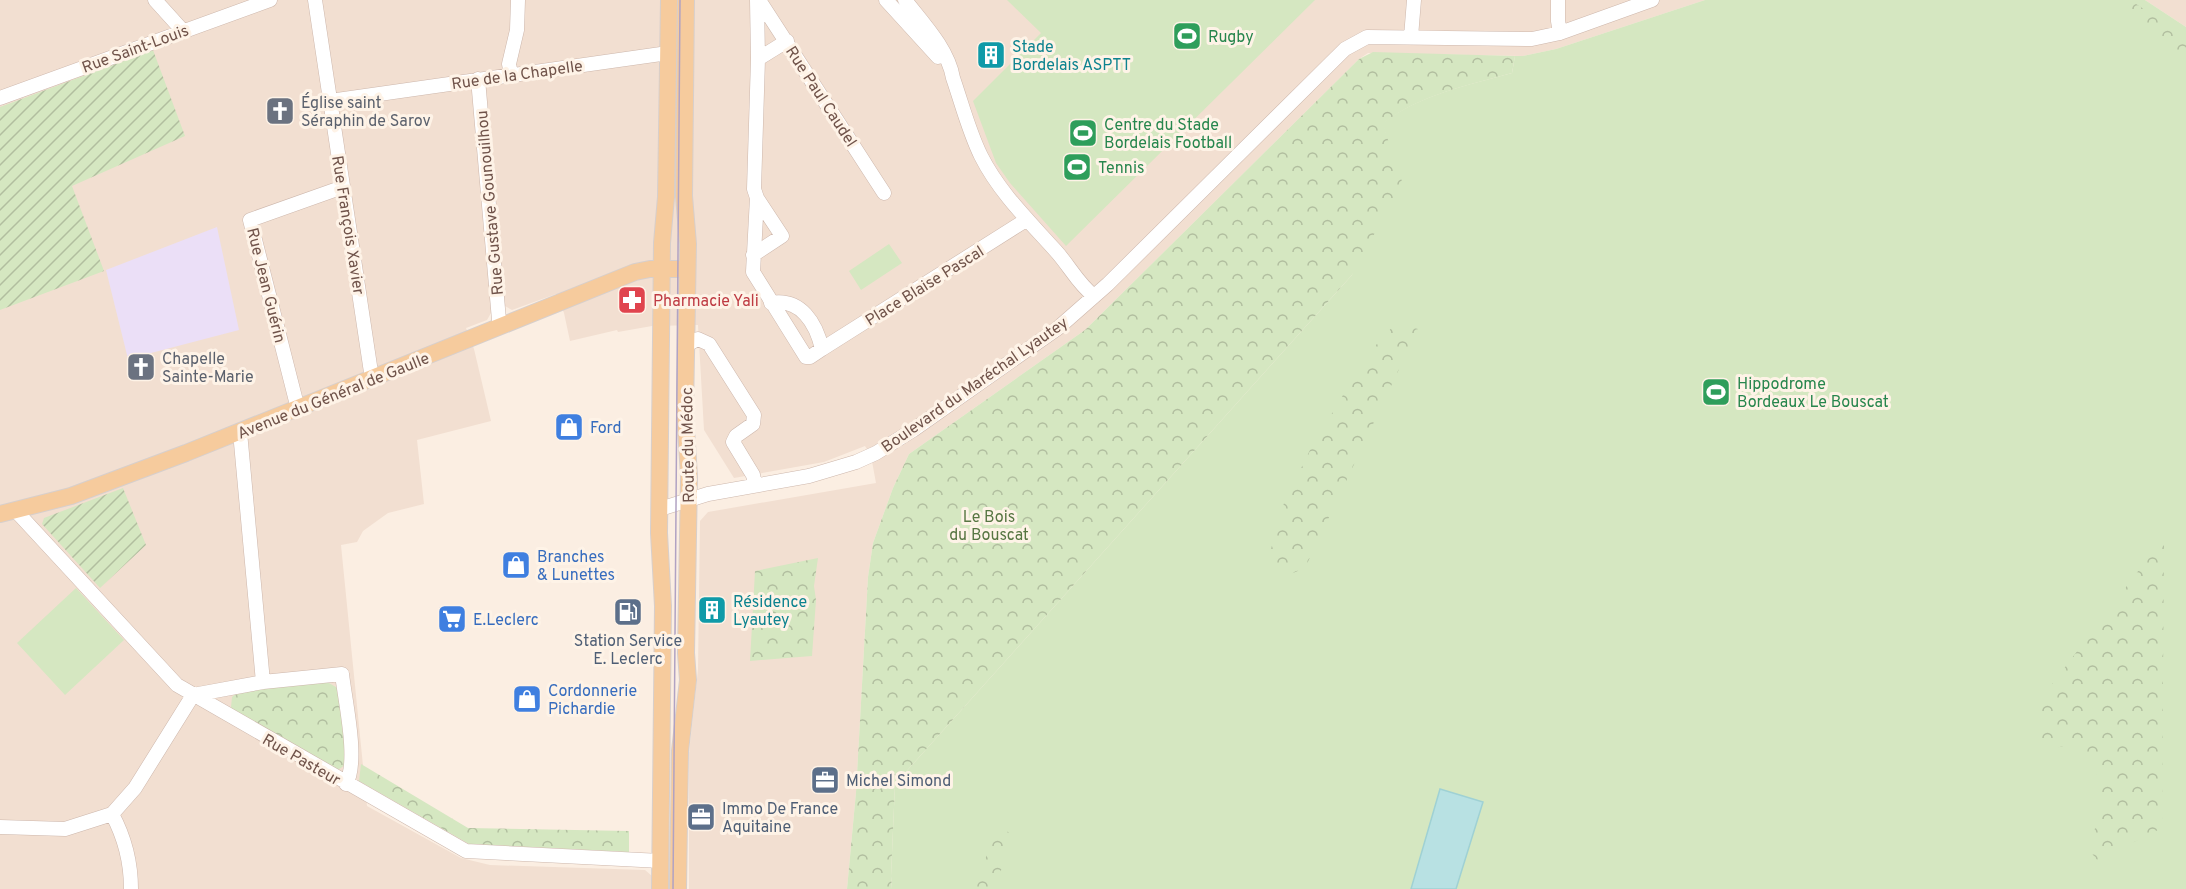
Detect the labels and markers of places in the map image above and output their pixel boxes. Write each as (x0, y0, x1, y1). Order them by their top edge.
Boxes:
sports icon: Rugby (1171, 20, 1203, 52)
place label: Rugby (1208, 28, 1254, 48)
place label: Stade Bordelais ASPTT (1012, 38, 1131, 76)
building icon: Stade Bordelais ASPTT (975, 39, 1007, 71)
place label: Église saint Séraphin de Sarov (301, 92, 431, 132)
church icon: Église saint Séraphin de Sarov (264, 95, 296, 127)
place label: Centre du Stade Bordelais Football (1104, 116, 1232, 154)
sports icon: Centre du Stade Bordelais Football (1067, 117, 1099, 149)
sports icon: Tennis (1061, 151, 1093, 183)
place label: Tennis (1098, 159, 1144, 179)
pharmacy icon: Pharmacie Yali (616, 284, 648, 316)
place label: Pharmacie Yali (653, 292, 759, 312)
place label: Chapelle Sainte-Marie (162, 350, 254, 388)
church icon: Chapelle Sainte-Marie (125, 351, 157, 383)
place label: Hippodrome Bordeaux Le Bouscat (1737, 375, 1889, 413)
sports icon: Hippodrome Bordeaux Le Bouscat (1700, 376, 1732, 408)
shop icon: Ford (553, 411, 585, 443)
place label: Ford (590, 419, 621, 439)
place label: Branches & Lunettes (537, 548, 615, 586)
shop icon: Branches & Lunettes (500, 549, 532, 581)
place label: Résidence Lyautey (733, 593, 807, 631)
building icon: Résidence Lyautey (696, 594, 728, 626)
fuel station icon: Station Service E. Leclerc (612, 596, 644, 628)
supermarket icon: E.Leclerc (436, 603, 468, 635)
place label: E.Leclerc (473, 611, 539, 631)
place label: Station Service E. Leclerc (574, 632, 682, 670)
place label: Cordonnerie Pichardie (548, 682, 637, 720)
shop icon: Cordonnerie Pichardie (511, 683, 543, 715)
office icon: Michel Simond (809, 764, 841, 796)
place label: Michel Simond (846, 772, 951, 792)
place label: Immo De France Aquitaine (722, 800, 838, 838)
office icon: Immo De France Aquitaine (685, 801, 717, 833)

